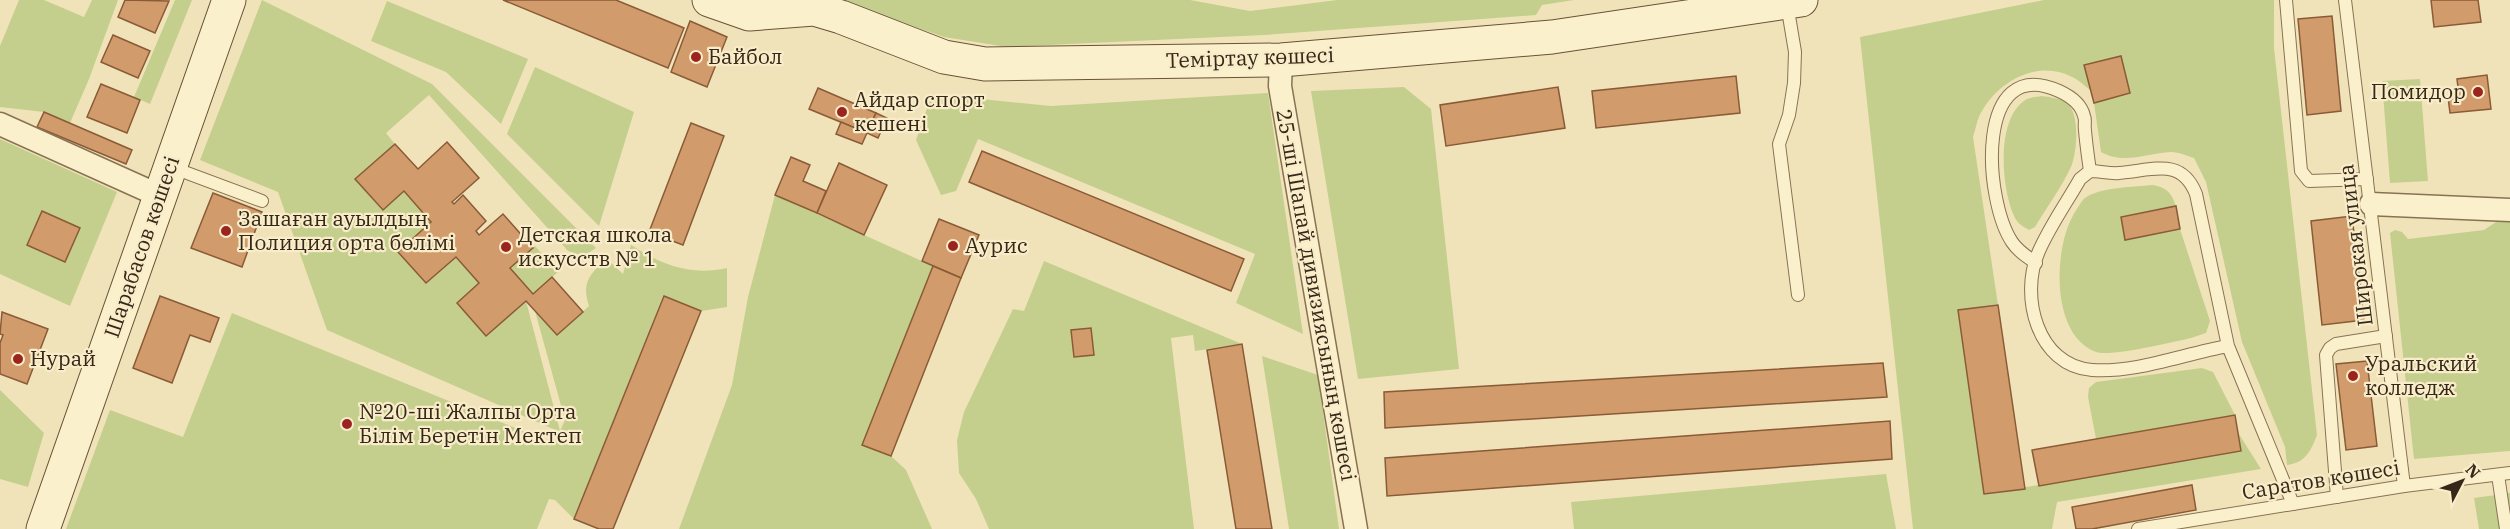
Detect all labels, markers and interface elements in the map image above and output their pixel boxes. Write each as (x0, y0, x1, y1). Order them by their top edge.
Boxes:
street label: Теміртау көшесі (1165, 40, 1335, 74)
place label: Байбол (708, 42, 783, 70)
marker: Байбол (689, 50, 703, 64)
place label: Помидор (2371, 77, 2466, 105)
place label: Айдар спорт кешені (854, 85, 985, 137)
marker: Помидор (2471, 85, 2485, 99)
marker: Айдар спорт кешені (835, 105, 849, 119)
street label: 25-ші Шапай дивизиясының көшесі (1270, 107, 1364, 483)
street label: Шарабасов көшесі (97, 152, 185, 341)
street label: Широкая улица (2331, 163, 2379, 328)
place label: Зашаған ауылдың Полиция орта бөлімі (238, 204, 455, 256)
place label: Детская школа искусств № 1 (518, 220, 672, 272)
marker: Зашаған ауылдың Полиция орта бөлімі (219, 224, 233, 238)
place label: Аурис (965, 231, 1028, 259)
marker: Аурис (946, 239, 960, 253)
marker: Детская школа искусств № 1 (499, 240, 513, 254)
place label: Нурай (30, 344, 96, 372)
place label: Уральский колледж (2365, 349, 2477, 401)
marker: Нурай (11, 352, 25, 366)
marker: Уральский колледж (2346, 369, 2360, 383)
place label: №20-ші Жалпы Орта Білім Беретін Мектеп (359, 397, 582, 449)
marker: №20-ші Жалпы Орта Білім Беретін Мектеп (340, 417, 354, 431)
north arrow (2432, 451, 2492, 511)
street label: Саратов көшесі (2240, 453, 2402, 505)
text: N (2461, 460, 2485, 482)

